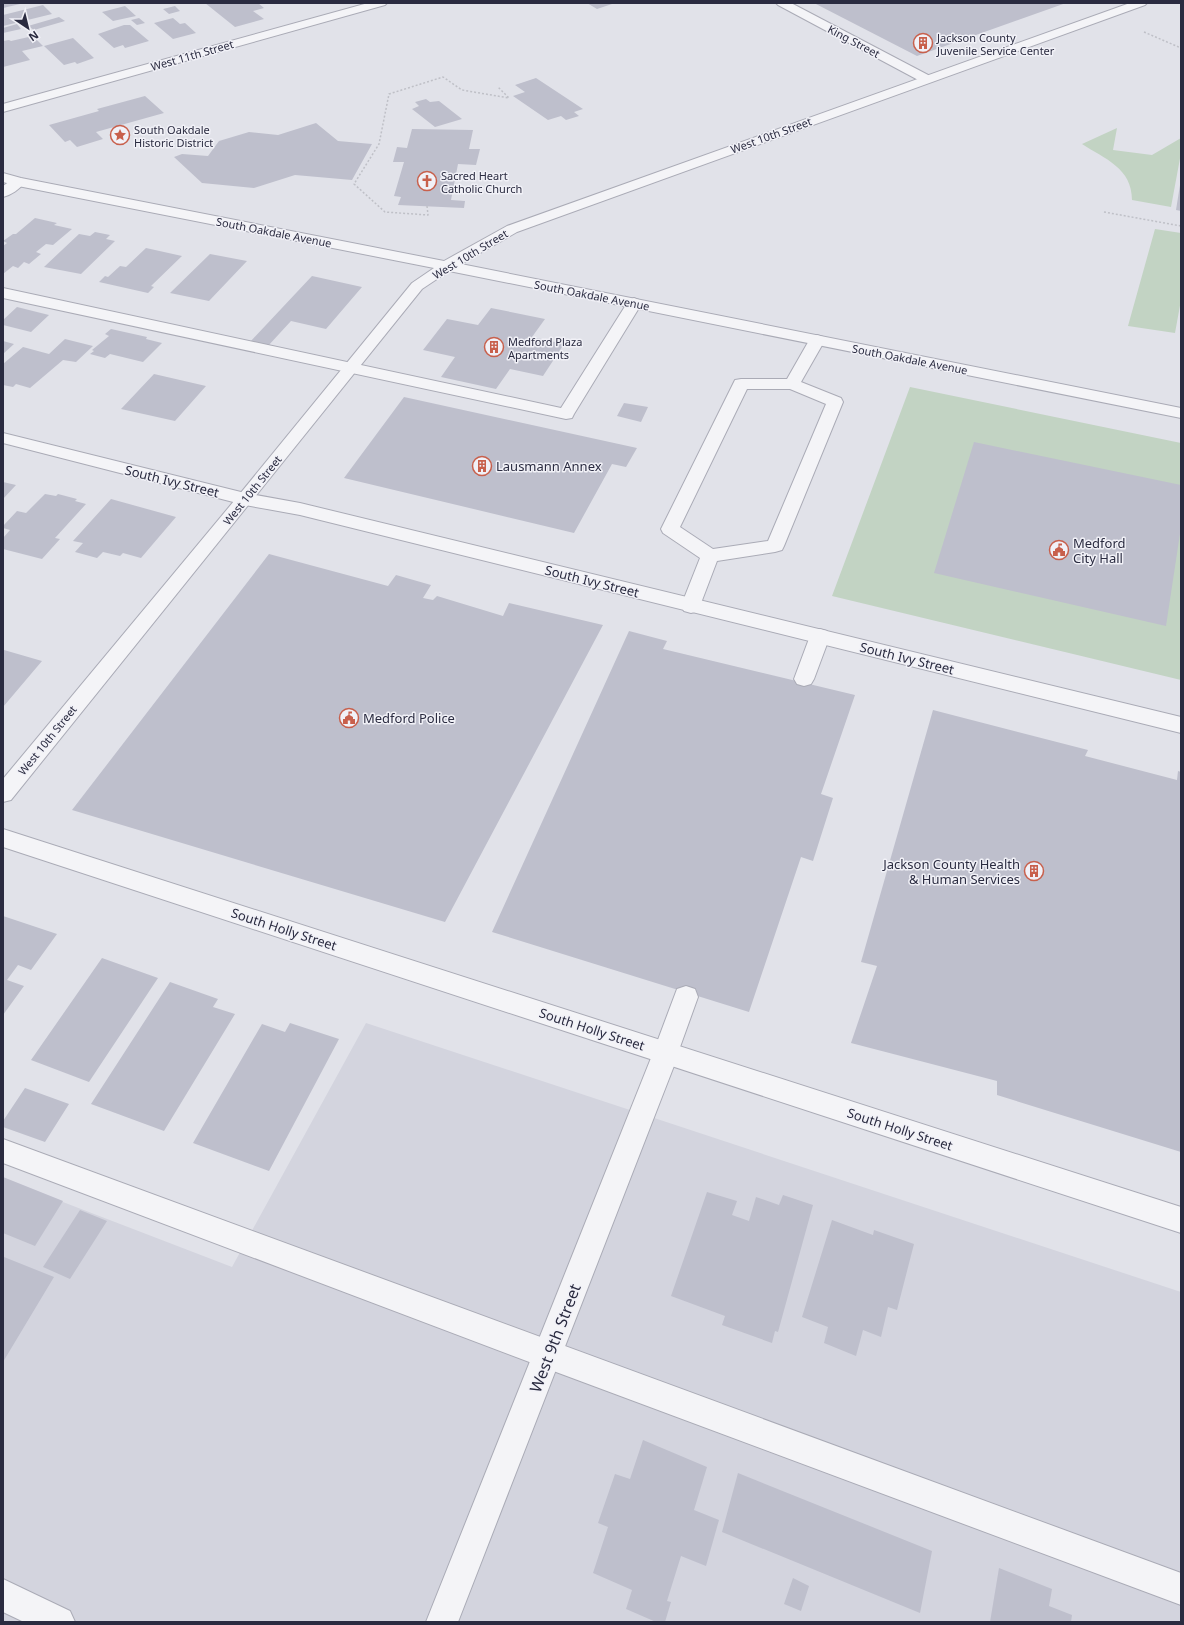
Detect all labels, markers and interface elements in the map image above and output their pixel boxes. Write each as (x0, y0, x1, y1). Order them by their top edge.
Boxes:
north arrow (8, 8, 48, 48)
street label: King Street (825, 21, 883, 61)
text: N (26, 28, 42, 45)
place label: Jackson County Juvenile Service Center (936, 30, 1055, 58)
building icon: Jackson County Juvenile Service Center (912, 32, 934, 54)
street label: West 11th Street (149, 36, 235, 74)
street label: West 10th Street (728, 113, 814, 157)
place label: South Oakdale Historic District (134, 122, 213, 150)
place icon: South Oakdale Historic District (109, 124, 131, 146)
place label: Sacred Heart Catholic Church (441, 168, 522, 196)
church icon: Sacred Heart Catholic Church (416, 170, 438, 192)
street label: South Oakdale Avenue (215, 213, 333, 251)
street label: West 10th Street (430, 226, 510, 282)
street label: South Oakdale Avenue (533, 276, 651, 314)
place label: Medford Plaza Apartments (508, 334, 582, 362)
building icon: Medford Plaza Apartments (483, 336, 505, 358)
street label: South Oakdale Avenue (851, 340, 969, 378)
street label: West 10th Street (219, 452, 285, 528)
building icon: Lausmann Annex (471, 455, 493, 477)
place label: Lausmann Annex (496, 457, 602, 475)
street label: South Ivy Street (123, 461, 221, 501)
place label: Medford City Hall (1073, 534, 1126, 567)
public building icon: Medford City Hall (1048, 539, 1070, 561)
street label: South Ivy Street (543, 561, 641, 601)
street label: South Ivy Street (858, 638, 956, 678)
street label: West 10th Street (14, 702, 80, 778)
public building icon: Medford Police (338, 707, 360, 729)
place label: Medford Police (363, 709, 455, 727)
place label: Jackson County Health & Human Services (881, 855, 1020, 888)
building icon: Jackson County Health & Human Services (1023, 860, 1045, 882)
street label: South Holly Street (229, 903, 339, 955)
street label: South Holly Street (537, 1003, 647, 1055)
street label: South Holly Street (845, 1103, 955, 1155)
street label: West 9th Street (524, 1280, 586, 1396)

